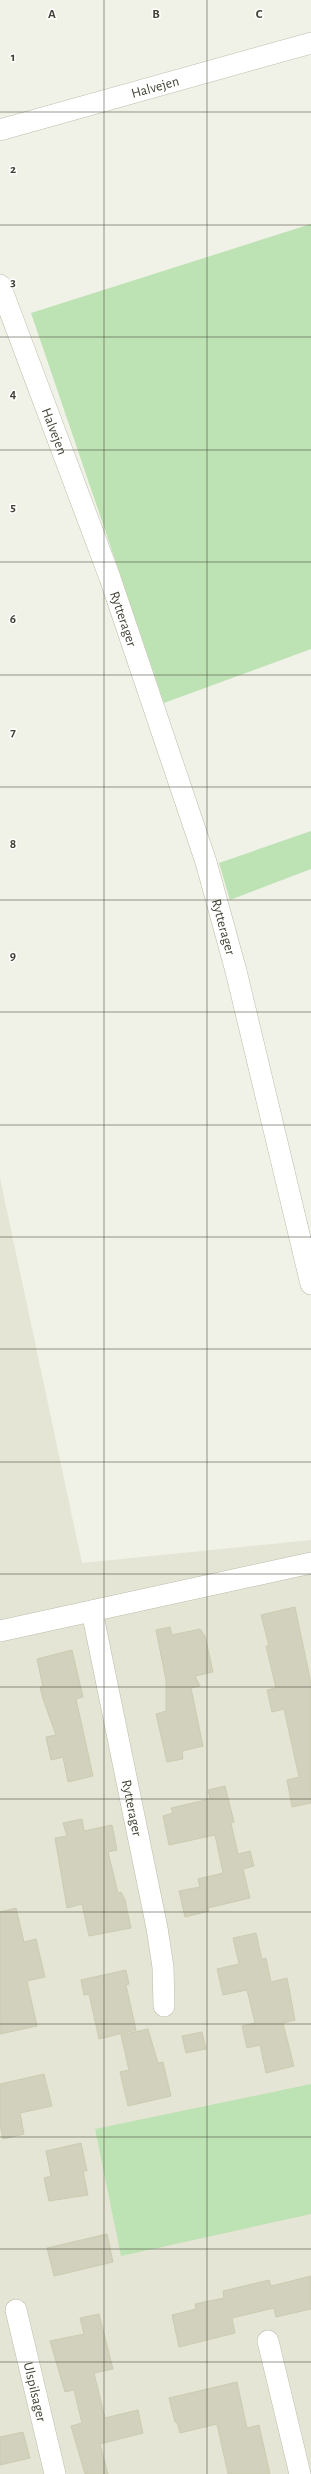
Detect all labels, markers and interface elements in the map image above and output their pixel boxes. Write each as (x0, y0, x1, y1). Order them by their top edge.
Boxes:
text: A (48, 8, 56, 21)
text: B (152, 8, 160, 21)
text: C (256, 8, 263, 21)
text: 1 (11, 51, 15, 64)
street label: Halvejen (130, 74, 181, 101)
text: 2 (10, 163, 16, 176)
text: 3 (10, 276, 16, 289)
text: 4 (10, 388, 17, 401)
street label: Halvejen (39, 406, 69, 457)
text: 5 (10, 501, 16, 514)
street label: Rytterager (107, 590, 139, 649)
text: 6 (10, 613, 16, 626)
text: 7 (10, 726, 16, 739)
text: 8 (10, 838, 16, 851)
street label: Rytterager (209, 898, 237, 957)
text: 9 (10, 950, 16, 963)
street label: Rytterager (119, 1779, 144, 1838)
street label: Ulspilsager (21, 2361, 48, 2424)

